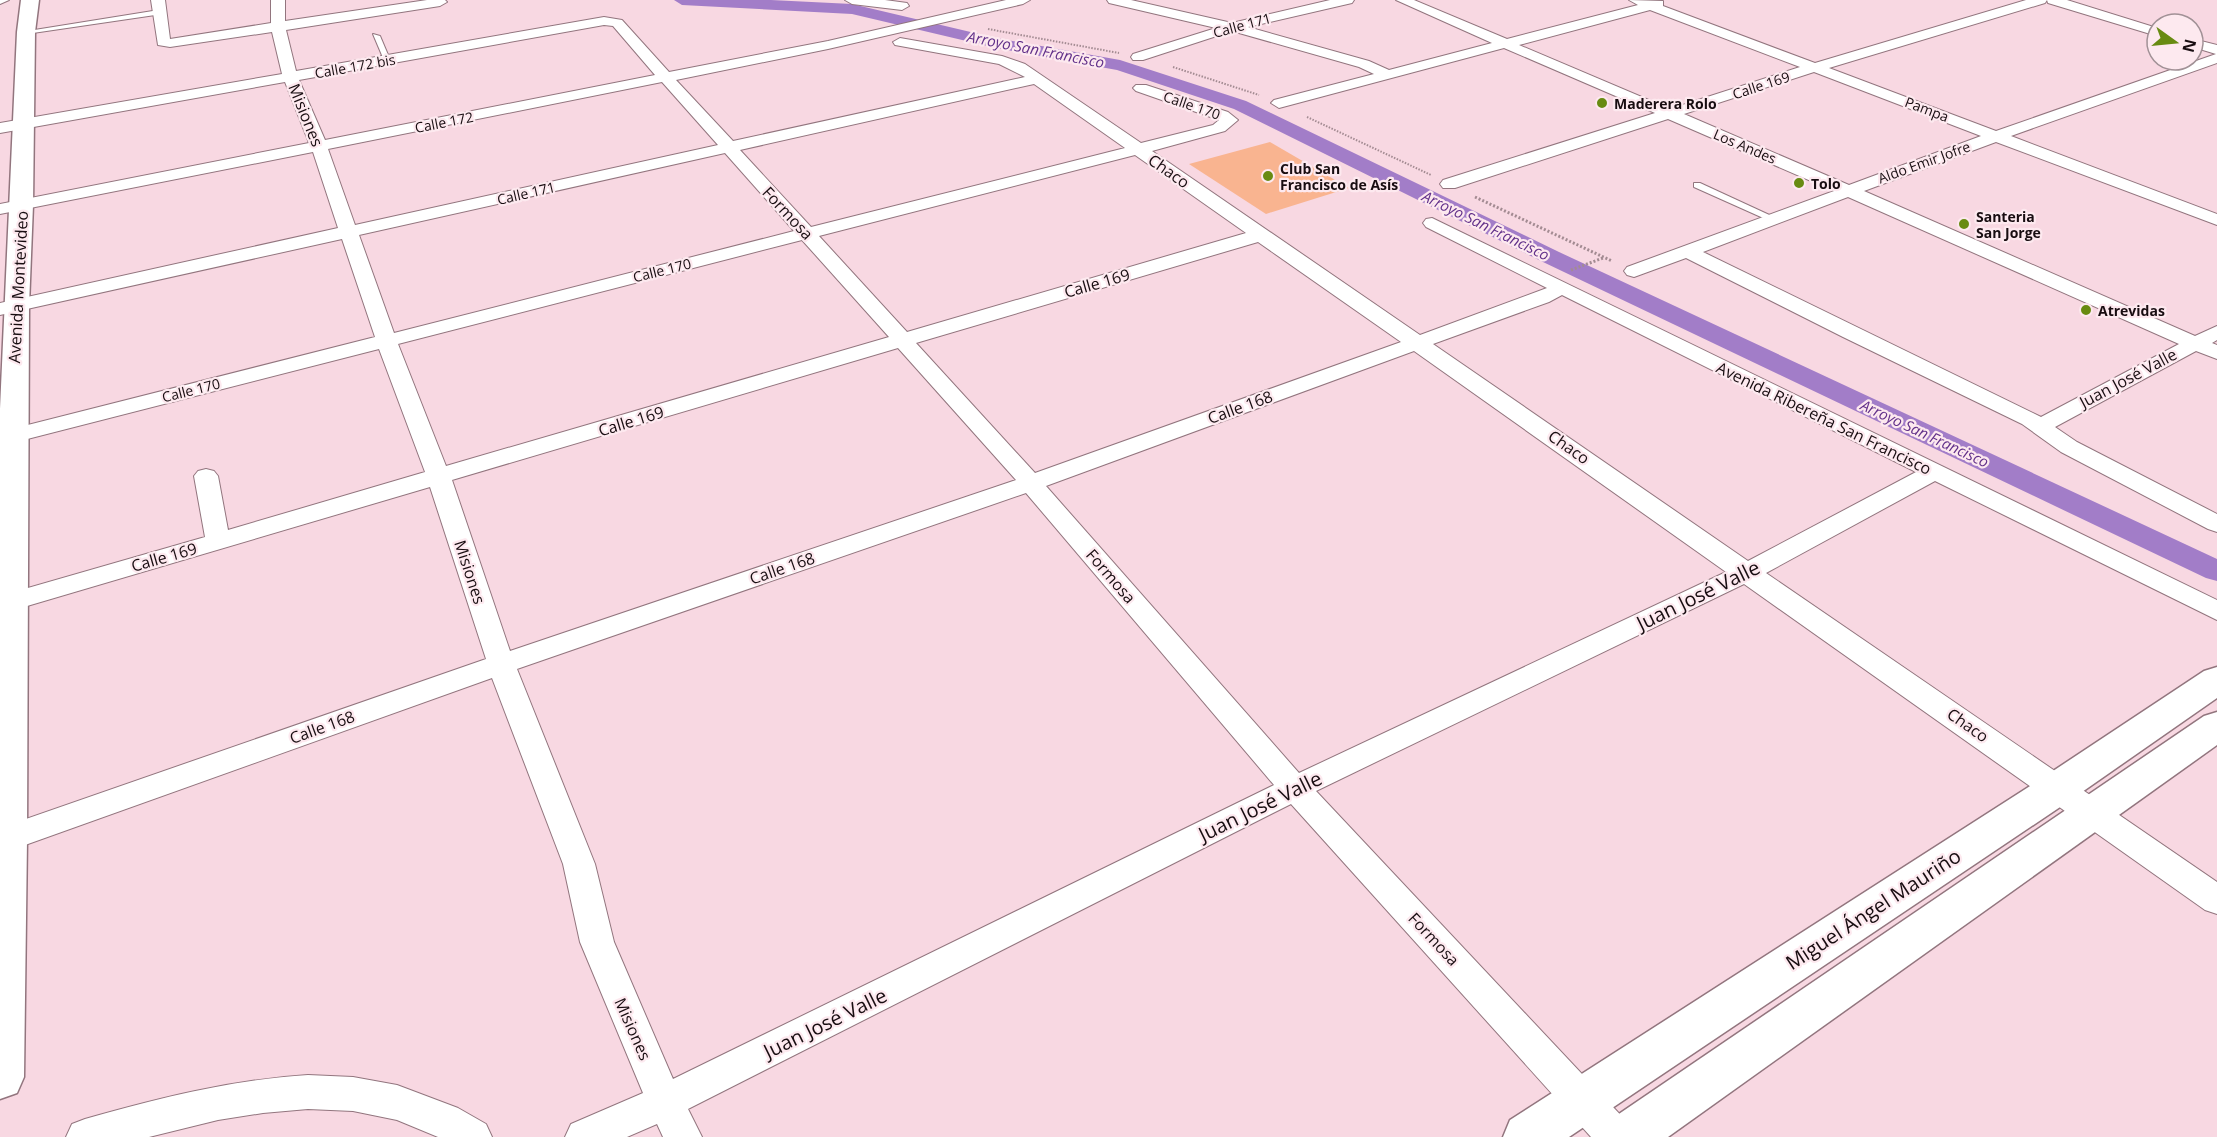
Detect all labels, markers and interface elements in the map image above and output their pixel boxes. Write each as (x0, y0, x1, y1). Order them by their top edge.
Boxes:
street label: Calle 171 (1211, 8, 1273, 42)
north arrow (2145, 12, 2205, 72)
water label: Arroyo San Francisco (965, 26, 1106, 72)
text: N (2177, 37, 2202, 55)
street label: Calle 172 bis (313, 50, 397, 82)
street label: Calle 169 (1730, 67, 1792, 103)
street label: Misiones (283, 80, 329, 150)
street label: Calle 170 (1161, 86, 1223, 124)
street label: Pampa (1902, 92, 1952, 126)
place label: Maderera Rolo (1614, 94, 1717, 113)
marker: Maderera Rolo (1595, 96, 1609, 110)
street label: Calle 172 (413, 107, 475, 137)
street label: Los Andes (1711, 124, 1780, 168)
street label: Aldo Emir Jofre (1875, 136, 1973, 188)
street label: Chaco (1144, 149, 1194, 193)
place label: Club San Francisco de Asís (1280, 159, 1398, 194)
marker: Club San Francisco de Asís (1261, 169, 1275, 183)
place label: Tolo (1811, 174, 1841, 193)
marker: Tolo (1792, 176, 1806, 190)
street label: Calle 171 (495, 177, 557, 209)
street label: Formosa (758, 182, 818, 244)
water label: Arroyo San Francisco (1418, 185, 1553, 264)
place label: Santeria San Jorge (1976, 207, 2041, 242)
street label: Avenida Montevideo (3, 210, 33, 364)
marker: Santeria San Jorge (1957, 217, 1971, 231)
street label: Calle 170 (631, 254, 693, 286)
street label: Calle 169 (1061, 263, 1133, 303)
place label: Atrevidas (2098, 301, 2165, 320)
marker: Atrevidas (2079, 303, 2093, 317)
street label: Juan José Valle (2074, 343, 2180, 414)
street label: Avenida Ribereña San Francisco (1713, 356, 1935, 480)
street label: Calle 170 (160, 374, 222, 406)
street label: Calle 168 (1204, 385, 1276, 429)
water label: Arroyo San Francisco (1857, 394, 1992, 471)
street label: Calle 169 (595, 401, 667, 441)
street label: Chaco (1544, 425, 1594, 469)
street label: Calle 169 (128, 537, 200, 577)
street label: Misiones (449, 537, 491, 607)
street label: Formosa (1081, 544, 1141, 608)
street label: Calle 168 (746, 547, 818, 589)
street label: Juan José Valle (1630, 554, 1764, 637)
street label: Chaco (1943, 703, 1993, 747)
street label: Calle 168 (286, 705, 358, 749)
street label: Juan José Valle (1192, 765, 1326, 848)
street label: Miguel Ángel Mauriño (1780, 842, 1966, 976)
street label: Formosa (1404, 908, 1464, 970)
street label: Juan José Valle (757, 982, 891, 1065)
street label: Misiones (610, 994, 656, 1064)

